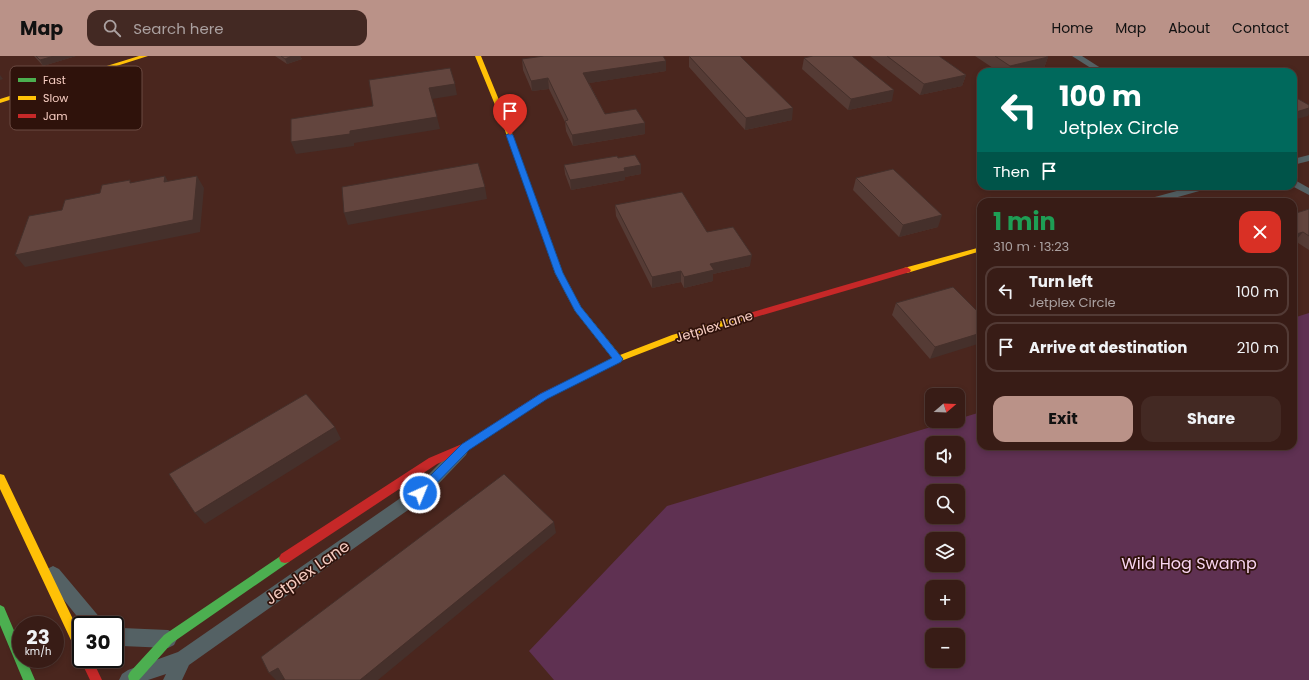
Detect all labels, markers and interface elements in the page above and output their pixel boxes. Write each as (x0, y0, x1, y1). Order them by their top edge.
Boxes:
search box (87, 10, 367, 46)
text: Map (20, 15, 63, 42)
icon: search (101, 17, 123, 39)
text: Search here (133, 18, 224, 39)
text: Home (1051, 18, 1093, 38)
text: Map (1115, 18, 1146, 38)
text: About (1168, 18, 1210, 38)
text: Contact (1232, 18, 1289, 38)
legend (10, 66, 142, 130)
text: Fast (43, 72, 66, 88)
text: 100 m (1059, 77, 1142, 116)
icon: left (993, 84, 1045, 136)
text: Slow (43, 90, 68, 106)
pin (493, 94, 527, 135)
icon: arrive (499, 100, 521, 122)
text: Jam (43, 108, 68, 124)
text: Jetplex Circle (1059, 115, 1179, 140)
icon: arrive (1038, 160, 1060, 182)
text: Then (993, 161, 1030, 182)
text: 1 min (993, 205, 1056, 238)
button: close (1239, 211, 1281, 253)
text: 310 m · 13:23 (993, 237, 1069, 256)
text: Turn left (1029, 271, 1093, 292)
icon: left (995, 280, 1017, 302)
text: 100 m (1236, 281, 1279, 302)
text: Jetplex Circle (1029, 293, 1116, 312)
street label: Jetplex Lane (673, 306, 755, 347)
icon: arrive (995, 336, 1017, 358)
text: Arrive at destination (1029, 337, 1187, 358)
text: 210 m (1237, 337, 1279, 358)
north arrow (925, 388, 965, 428)
map controls (925, 388, 965, 668)
button: Exit (993, 396, 1133, 442)
button: Share (1141, 396, 1281, 442)
button: sound (925, 436, 965, 476)
position arrow (399, 472, 441, 514)
button: search (925, 484, 965, 524)
button: layers (925, 532, 965, 572)
street label: Jetplex Lane (260, 535, 354, 610)
park label: Wild Hog Swamp (1121, 552, 1257, 575)
button: + (925, 580, 965, 620)
speed limit sign: 30 (72, 616, 124, 668)
text: 23 (26, 623, 50, 651)
button: − (925, 628, 965, 668)
text: km/h (25, 644, 51, 659)

